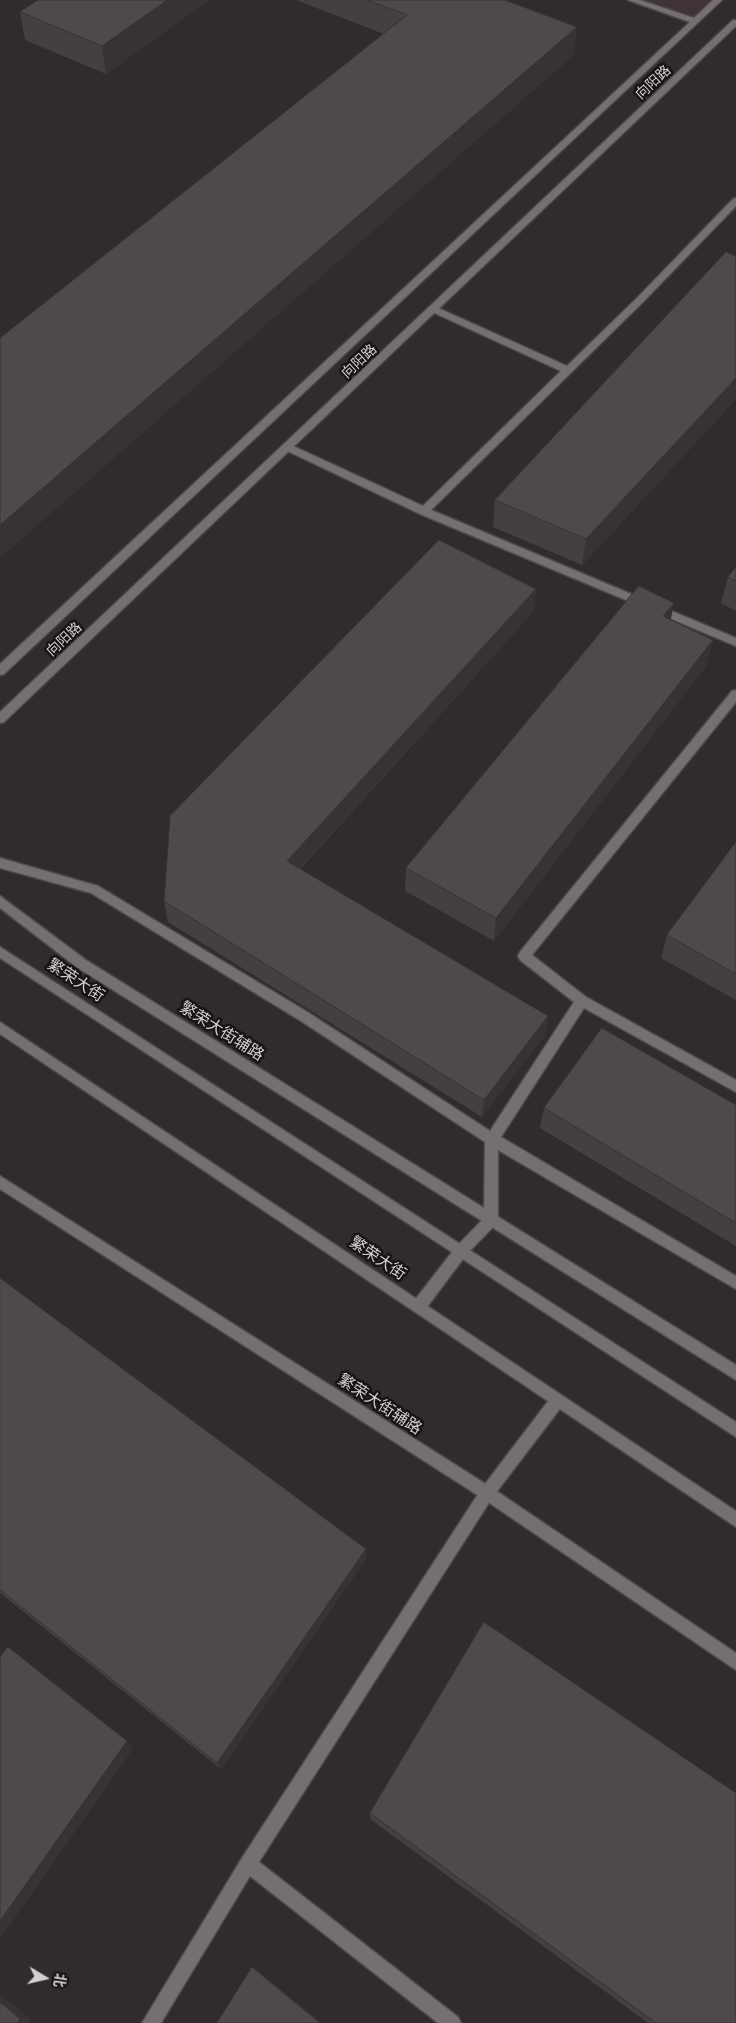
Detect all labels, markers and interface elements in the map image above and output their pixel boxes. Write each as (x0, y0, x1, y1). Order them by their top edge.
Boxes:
street label: 向阳路 (632, 62, 674, 102)
street label: 向阳路 (338, 341, 380, 381)
street label: 向阳路 (43, 619, 85, 659)
street label: 繁荣大街 (44, 955, 108, 1005)
street label: 繁荣大街辅路 (176, 997, 268, 1065)
street label: 繁荣大街 (346, 1232, 410, 1284)
street label: 繁荣大街辅路 (335, 1370, 425, 1438)
north arrow (20, 1953, 70, 2003)
text: 北 (51, 1972, 70, 1989)

